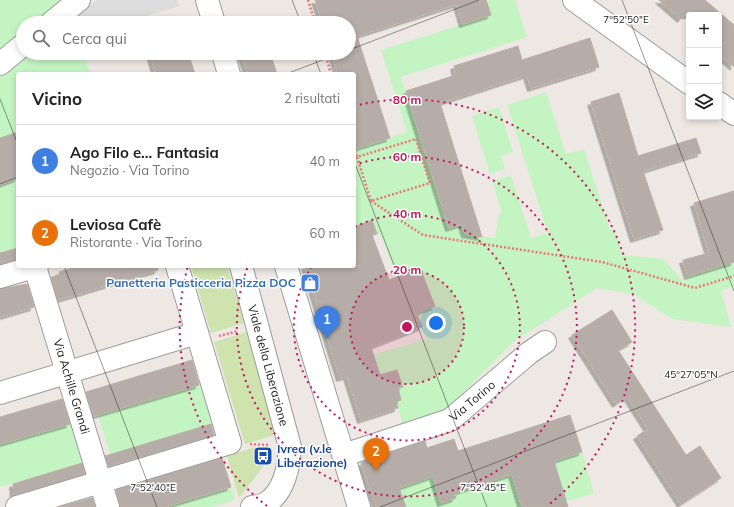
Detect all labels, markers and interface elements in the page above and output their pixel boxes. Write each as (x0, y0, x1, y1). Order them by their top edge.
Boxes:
map controls (686, 12, 722, 120)
button: + (686, 12, 722, 48)
text: 7°52'50"E (603, 13, 649, 26)
search box (16, 16, 356, 60)
icon: search (30, 27, 52, 49)
text: Cerca qui (62, 29, 127, 48)
button: − (686, 48, 722, 84)
button: layers (686, 84, 722, 120)
text: Vicino (32, 88, 82, 109)
text: 2 risultati (284, 90, 340, 106)
text: 80 m (393, 92, 421, 107)
text: Ago Filo e... Fantasia (70, 143, 219, 162)
text: 60 m (393, 149, 421, 164)
text: 1 (41, 153, 49, 169)
text: 40 m (310, 153, 340, 169)
text: Negozio · Via Torino (70, 162, 190, 178)
text: 40 m (393, 206, 421, 221)
text: Leviosa Cafè (70, 215, 161, 234)
text: 2 (41, 225, 49, 241)
text: 60 m (310, 225, 340, 241)
text: Ristorante · Via Torino (70, 234, 202, 250)
text: 20 m (393, 262, 421, 277)
shop icon: Panetteria Pasticceria Pizza DOC (299, 272, 321, 294)
place label: Panetteria Pasticceria Pizza DOC (106, 275, 296, 290)
street label: Viale della Liberazione (245, 303, 292, 428)
pin: 1 (314, 306, 340, 339)
your location (426, 313, 446, 333)
centre of rings (400, 320, 414, 334)
street label: Via Achille Grandi (50, 337, 93, 436)
text: 45°27'05"N (664, 368, 718, 381)
street label: Via Torino (446, 377, 498, 424)
pin: 2 (363, 438, 389, 471)
place label: Ivrea (v.le Liberazione) (277, 441, 347, 470)
bus stop icon: Ivrea (v.le Liberazione) (252, 445, 274, 467)
text: 7°52'40"E (130, 481, 176, 494)
text: 7°52'45"E (460, 481, 506, 494)

